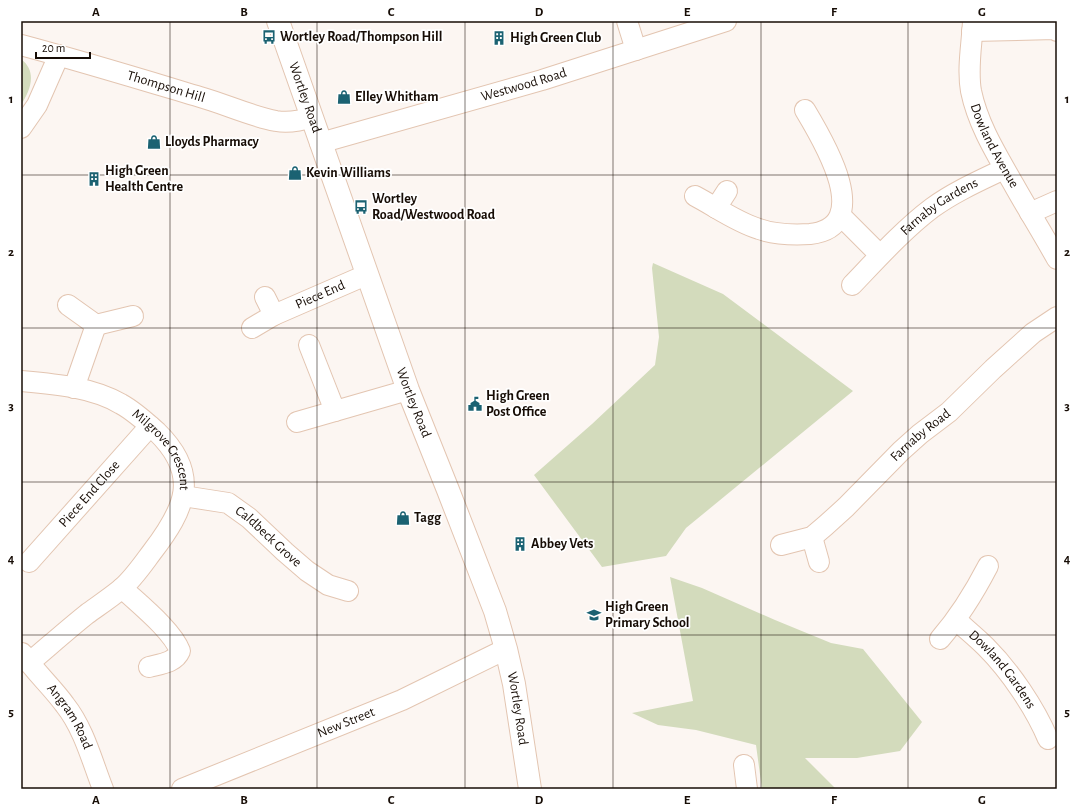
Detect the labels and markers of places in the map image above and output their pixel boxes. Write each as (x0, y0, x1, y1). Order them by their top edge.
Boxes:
bus stop icon: Wortley Road/Thompson Hill (261, 29, 277, 45)
place label: Wortley Road/Thompson Hill (280, 30, 442, 44)
building icon: High Green Club (491, 30, 507, 46)
place label: High Green Club (510, 31, 601, 45)
shop icon: Elley Whitham (336, 89, 352, 105)
place label: Elley Whitham (355, 90, 438, 104)
shop icon: Lloyds Pharmacy (146, 134, 162, 150)
place label: Lloyds Pharmacy (165, 135, 260, 149)
place label: High Green Health Centre (105, 164, 183, 194)
shop icon: Kevin Williams (287, 165, 303, 181)
place label: Kevin Williams (306, 166, 391, 180)
building icon: High Green Health Centre (86, 171, 102, 187)
place label: Wortley Road/Westwood Road (372, 192, 496, 222)
bus stop icon: Wortley Road/Westwood Road (353, 199, 369, 215)
place label: High Green Post Office (486, 389, 550, 419)
public building icon: High Green Post Office (467, 396, 483, 412)
shop icon: Tagg (395, 510, 411, 526)
place label: Tagg (414, 511, 442, 525)
building icon: Abbey Vets (512, 536, 528, 552)
place label: Abbey Vets (531, 537, 593, 551)
place label: High Green Primary School (605, 600, 690, 630)
school or university icon: High Green Primary School (586, 607, 602, 623)

